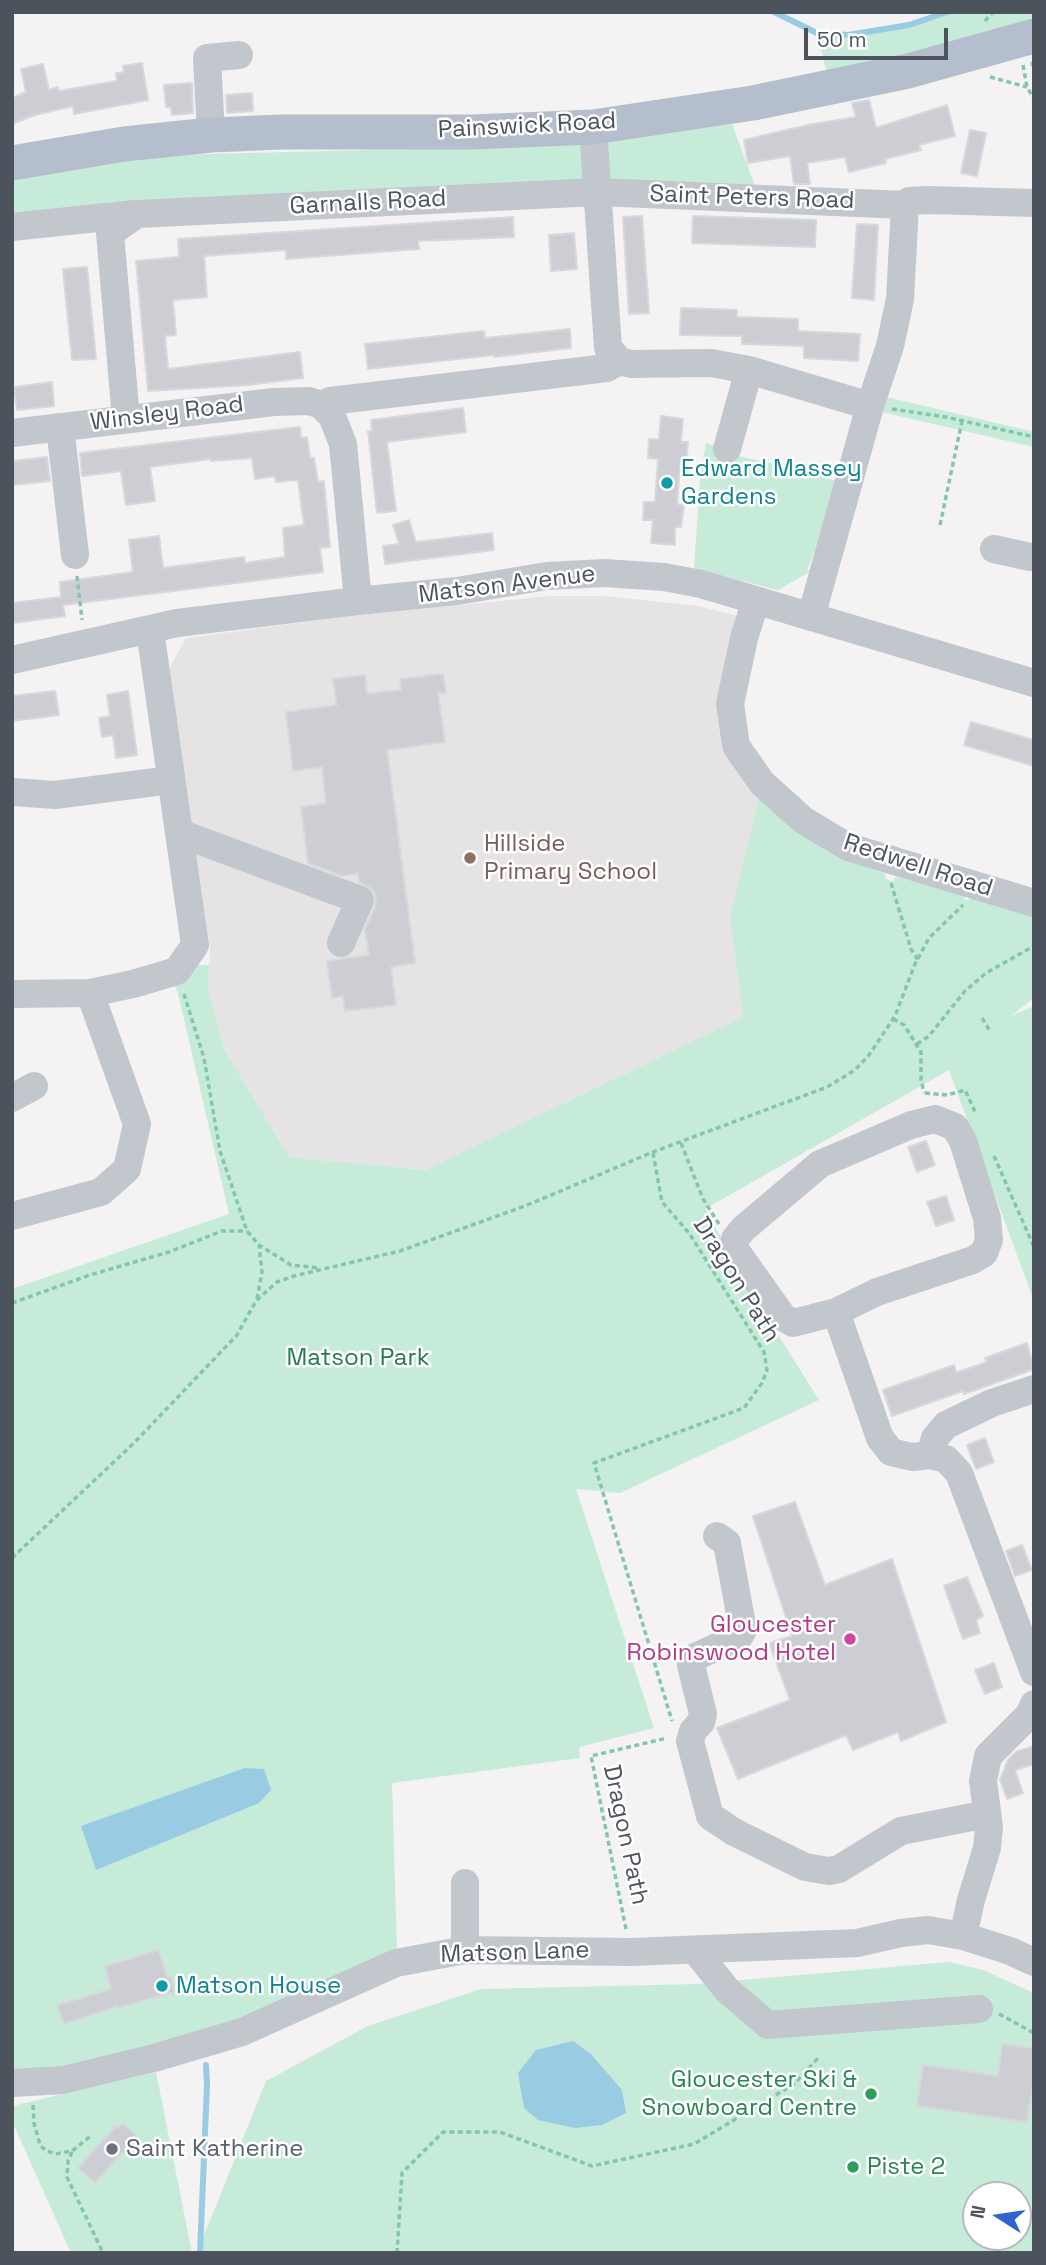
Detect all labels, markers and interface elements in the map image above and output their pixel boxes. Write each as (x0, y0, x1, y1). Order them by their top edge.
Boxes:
scale bar (808, 14, 951, 58)
text: 50 m (817, 26, 867, 53)
street label: Painswick Road (437, 107, 617, 145)
street label: Saint Peters Road (649, 180, 855, 216)
street label: Garnalls Road (289, 185, 447, 221)
street label: Winsley Road (89, 390, 245, 438)
place label: Edward Massey Gardens (681, 455, 862, 511)
marker: Edward Massey Gardens (659, 475, 675, 491)
street label: Matson Avenue (417, 560, 597, 610)
street label: Redwell Road (840, 828, 996, 904)
place label: Hillside Primary School (484, 830, 657, 886)
marker: Hillside Primary School (462, 850, 478, 866)
street label: Dragon Path (686, 1212, 786, 1348)
park label: Matson Park (286, 1344, 430, 1372)
place label: Gloucester Robinswood Hotel (626, 1611, 836, 1667)
marker: Gloucester Robinswood Hotel (842, 1631, 858, 1647)
street label: Dragon Path (596, 1763, 654, 1907)
street label: Matson Lane (440, 1936, 590, 1970)
place label: Matson House (176, 1972, 341, 2000)
marker: Matson House (154, 1978, 170, 1994)
place label: Gloucester Ski & Snowboard Centre (642, 2066, 857, 2122)
marker: Gloucester Ski & Snowboard Centre (863, 2086, 879, 2102)
place label: Saint Katherine (126, 2135, 303, 2163)
marker: Saint Katherine (104, 2141, 120, 2157)
place label: Piste 2 (867, 2153, 945, 2181)
marker: Piste 2 (845, 2159, 861, 2175)
north arrow (962, 2181, 1032, 2251)
text: N (964, 2203, 991, 2221)

